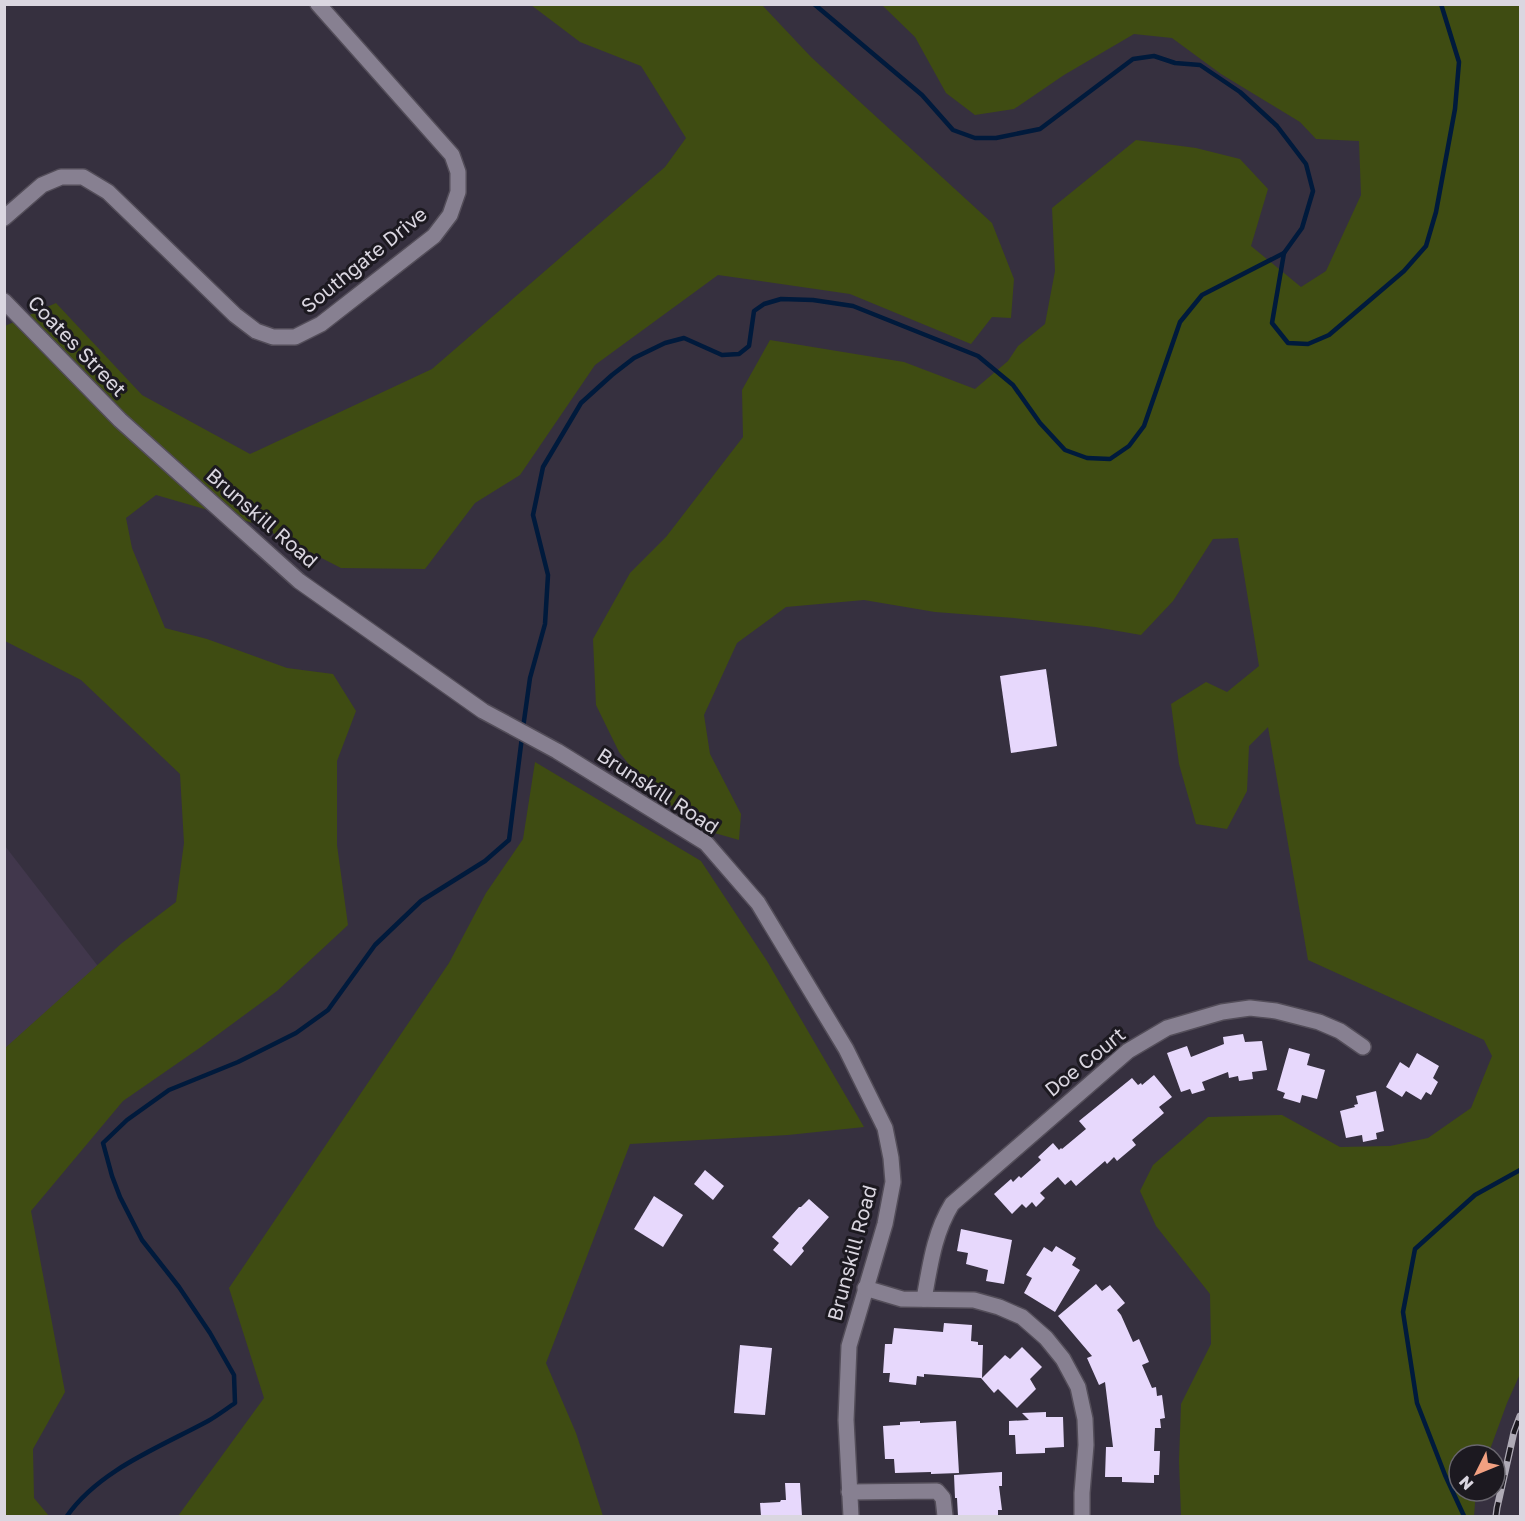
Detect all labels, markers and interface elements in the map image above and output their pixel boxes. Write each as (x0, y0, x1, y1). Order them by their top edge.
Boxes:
street label: Southgate Drive (296, 201, 431, 317)
street label: Coates Street (24, 290, 132, 401)
street label: Brunskill Road (202, 462, 323, 572)
street label: Brunskill Road (593, 742, 724, 838)
street label: Doe Court (1039, 1022, 1129, 1101)
street label: Brunskill Road (821, 1182, 881, 1323)
north arrow (1447, 1443, 1507, 1503)
text: N (1455, 1472, 1477, 1495)

